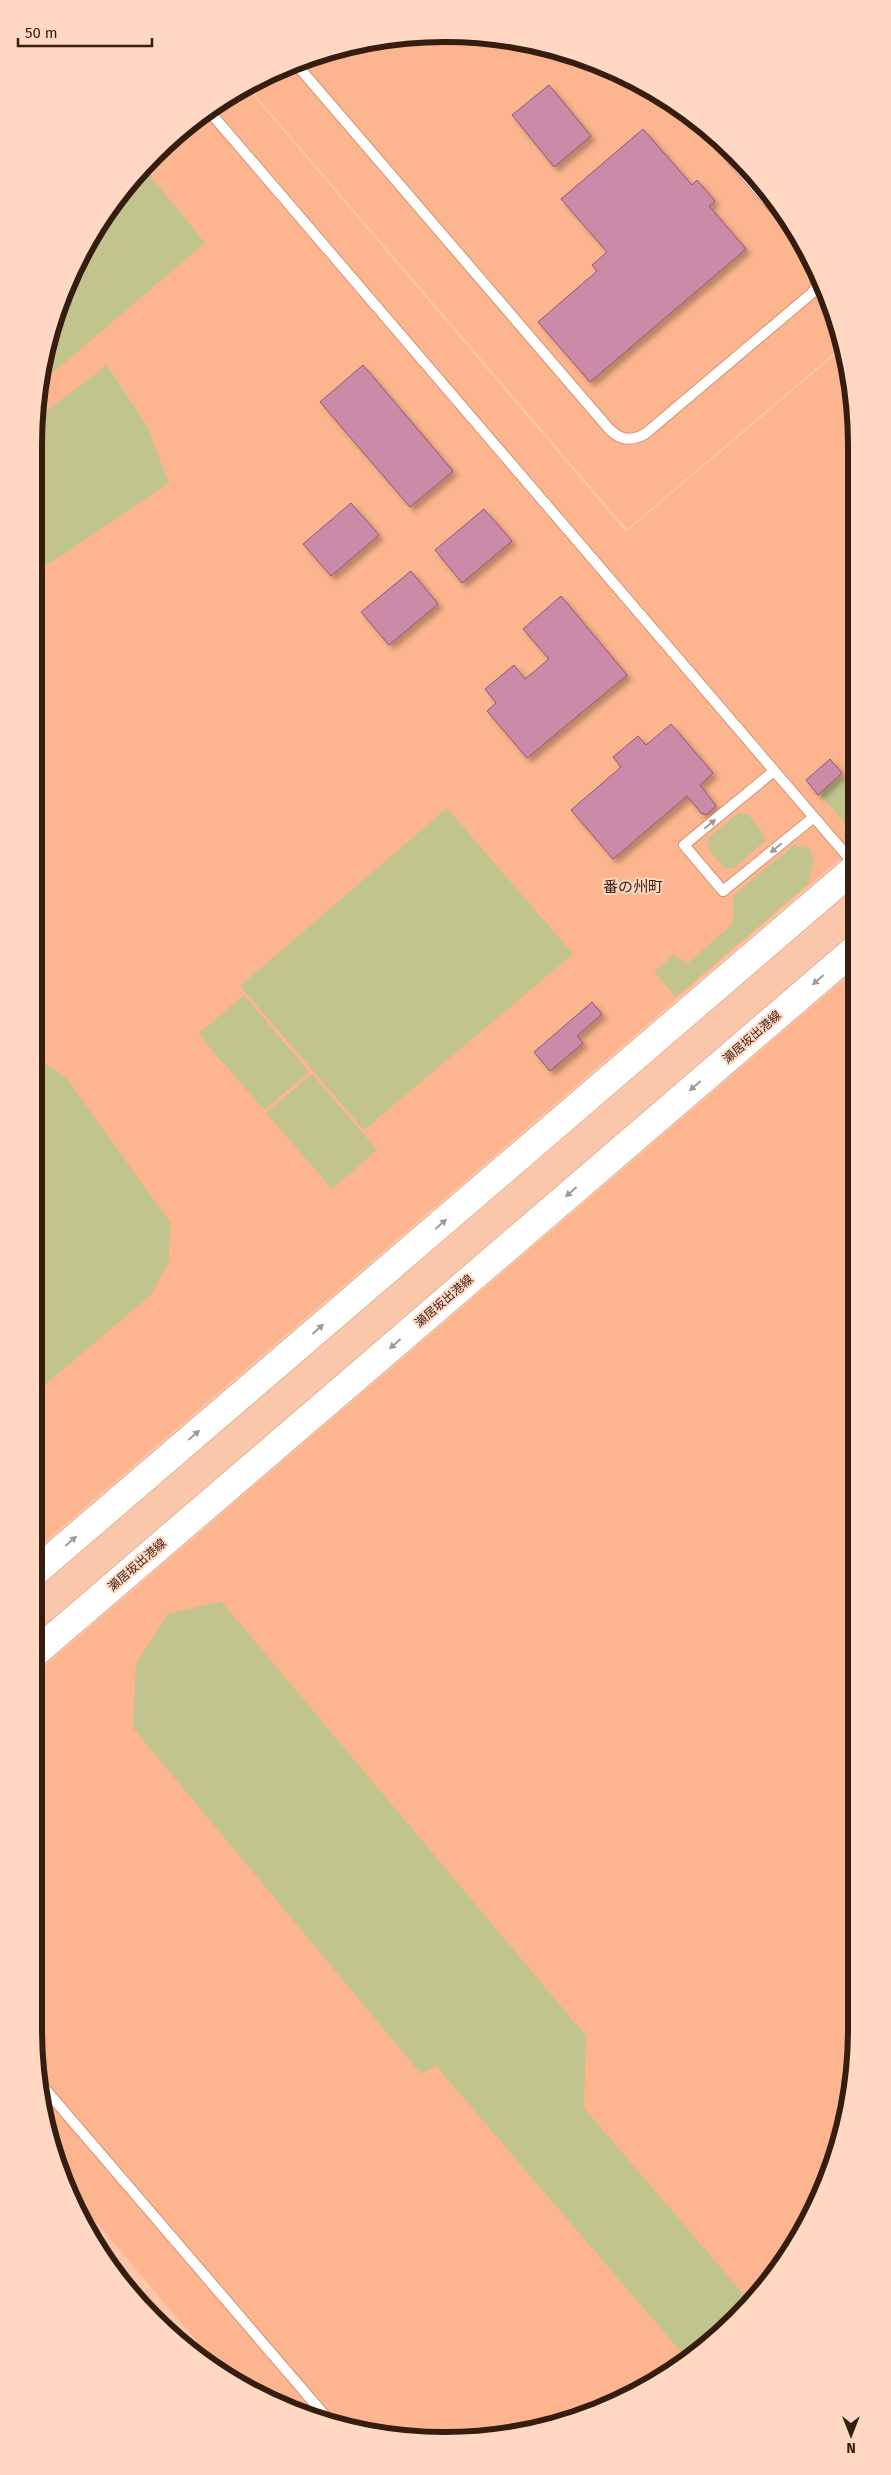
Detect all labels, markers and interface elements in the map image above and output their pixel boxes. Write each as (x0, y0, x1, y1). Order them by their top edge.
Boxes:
scale bar (18, 15, 151, 47)
text: 50 m (25, 24, 58, 42)
one-way arrow (703, 818, 716, 829)
one-way arrow (770, 842, 783, 853)
district label: 番の州町 (603, 878, 663, 896)
one-way arrow (812, 975, 825, 986)
street label: 瀬居坂出港線 (720, 1008, 784, 1066)
one-way arrow (688, 1081, 701, 1092)
one-way arrow (566, 1186, 578, 1198)
one-way arrow (434, 1218, 447, 1229)
street label: 瀬居坂出港線 (412, 1272, 476, 1330)
one-way arrow (311, 1324, 324, 1335)
one-way arrow (389, 1338, 402, 1349)
one-way arrow (188, 1430, 201, 1441)
one-way arrow (65, 1536, 77, 1547)
street label: 瀬居坂出港線 (105, 1536, 169, 1594)
north arrow (826, 2410, 876, 2460)
text: N (846, 2439, 856, 2456)

